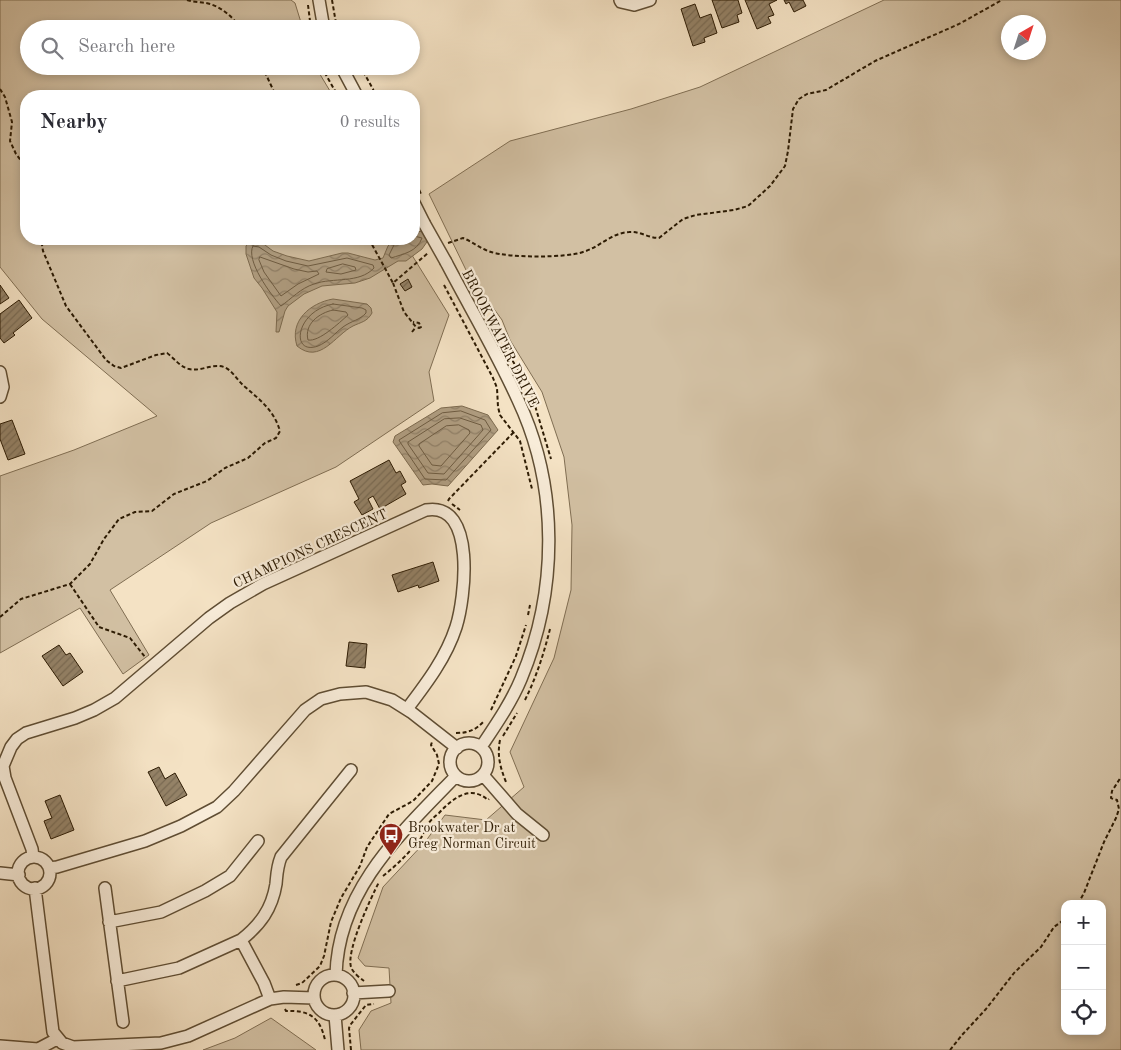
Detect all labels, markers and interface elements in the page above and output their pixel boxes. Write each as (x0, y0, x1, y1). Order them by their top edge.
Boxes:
north arrow (1001, 15, 1046, 60)
search box (20, 20, 420, 75)
icon: search (38, 34, 66, 62)
text: Search here (78, 38, 175, 57)
text: Nearby (40, 112, 108, 133)
text: 0 results (340, 115, 400, 131)
street label: BROOKWATER DRIVE (459, 267, 541, 410)
street label: CHAMPIONS CRESCENT (231, 507, 390, 591)
place label: Brookwater Dr at Greg Norman Circuit (408, 821, 536, 851)
bus stop icon: Brookwater Dr at Greg Norman Circuit (378, 822, 404, 856)
map controls (1061, 900, 1106, 1035)
button: + (1061, 900, 1106, 945)
button: − (1061, 945, 1106, 990)
button: locate (1061, 990, 1106, 1035)

